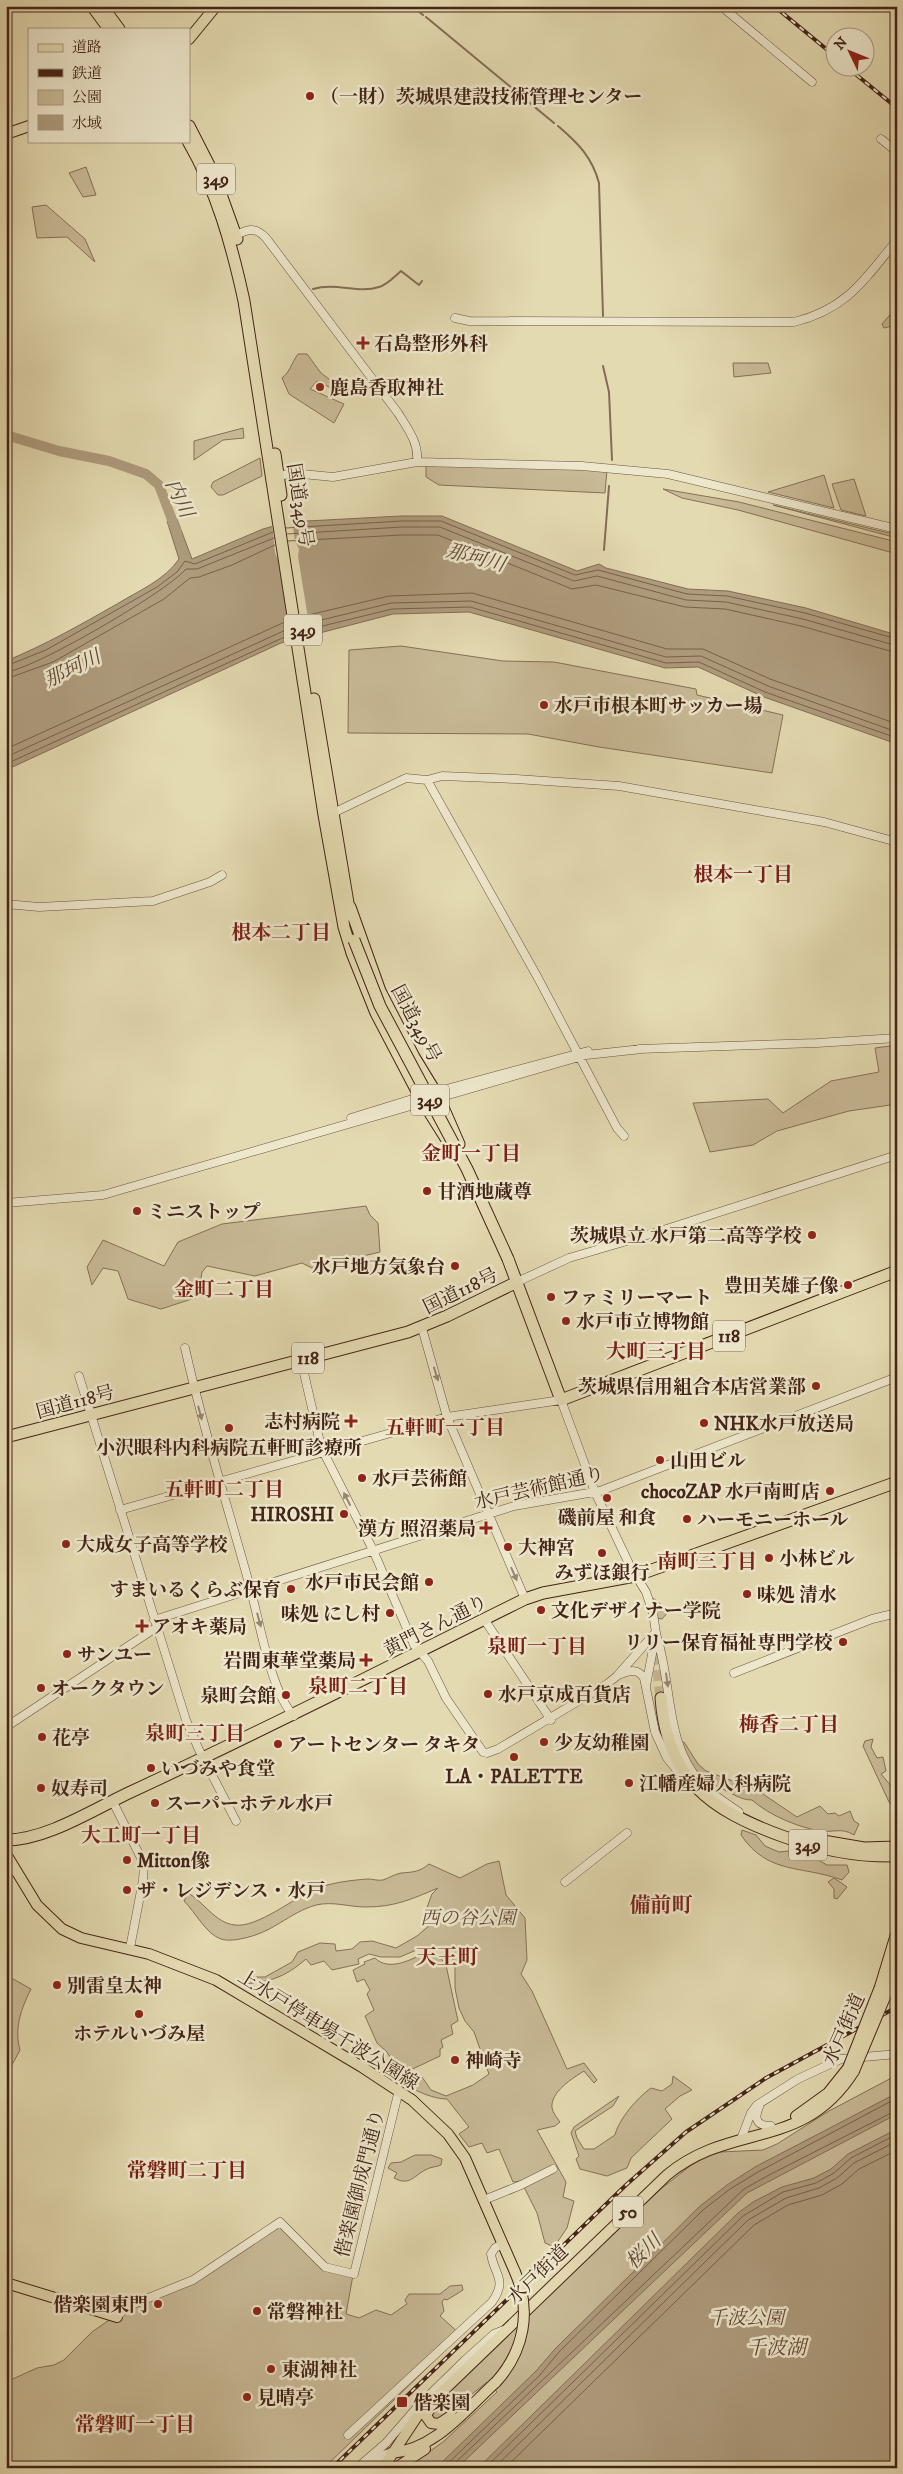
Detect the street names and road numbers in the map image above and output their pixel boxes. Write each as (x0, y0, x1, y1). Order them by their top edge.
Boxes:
road number: 349 (197, 163, 235, 194)
street label: 国道349号 (282, 462, 317, 549)
road number: 349 (284, 614, 322, 646)
street label: 国道349号 (386, 981, 446, 1066)
road number: 349 (411, 1084, 449, 1116)
street label: 国道118号 (419, 1263, 502, 1319)
road number: 118 (713, 1320, 745, 1352)
road number: 118 (292, 1342, 324, 1374)
street label: 国道118号 (34, 1381, 117, 1424)
street label: 水戸芸術館通り (472, 1462, 607, 1515)
street label: 黄門さん通り (380, 1590, 492, 1662)
road number: 349 (789, 1830, 827, 1860)
street label: 上水戸停車場千波公園線 (233, 1965, 423, 2095)
street label: 水戸街道 (818, 1990, 870, 2069)
street label: 偕楽園御成門通り (331, 2107, 390, 2260)
road number: 50 (613, 2196, 643, 2228)
street label: 水戸街道 (503, 2240, 573, 2310)

